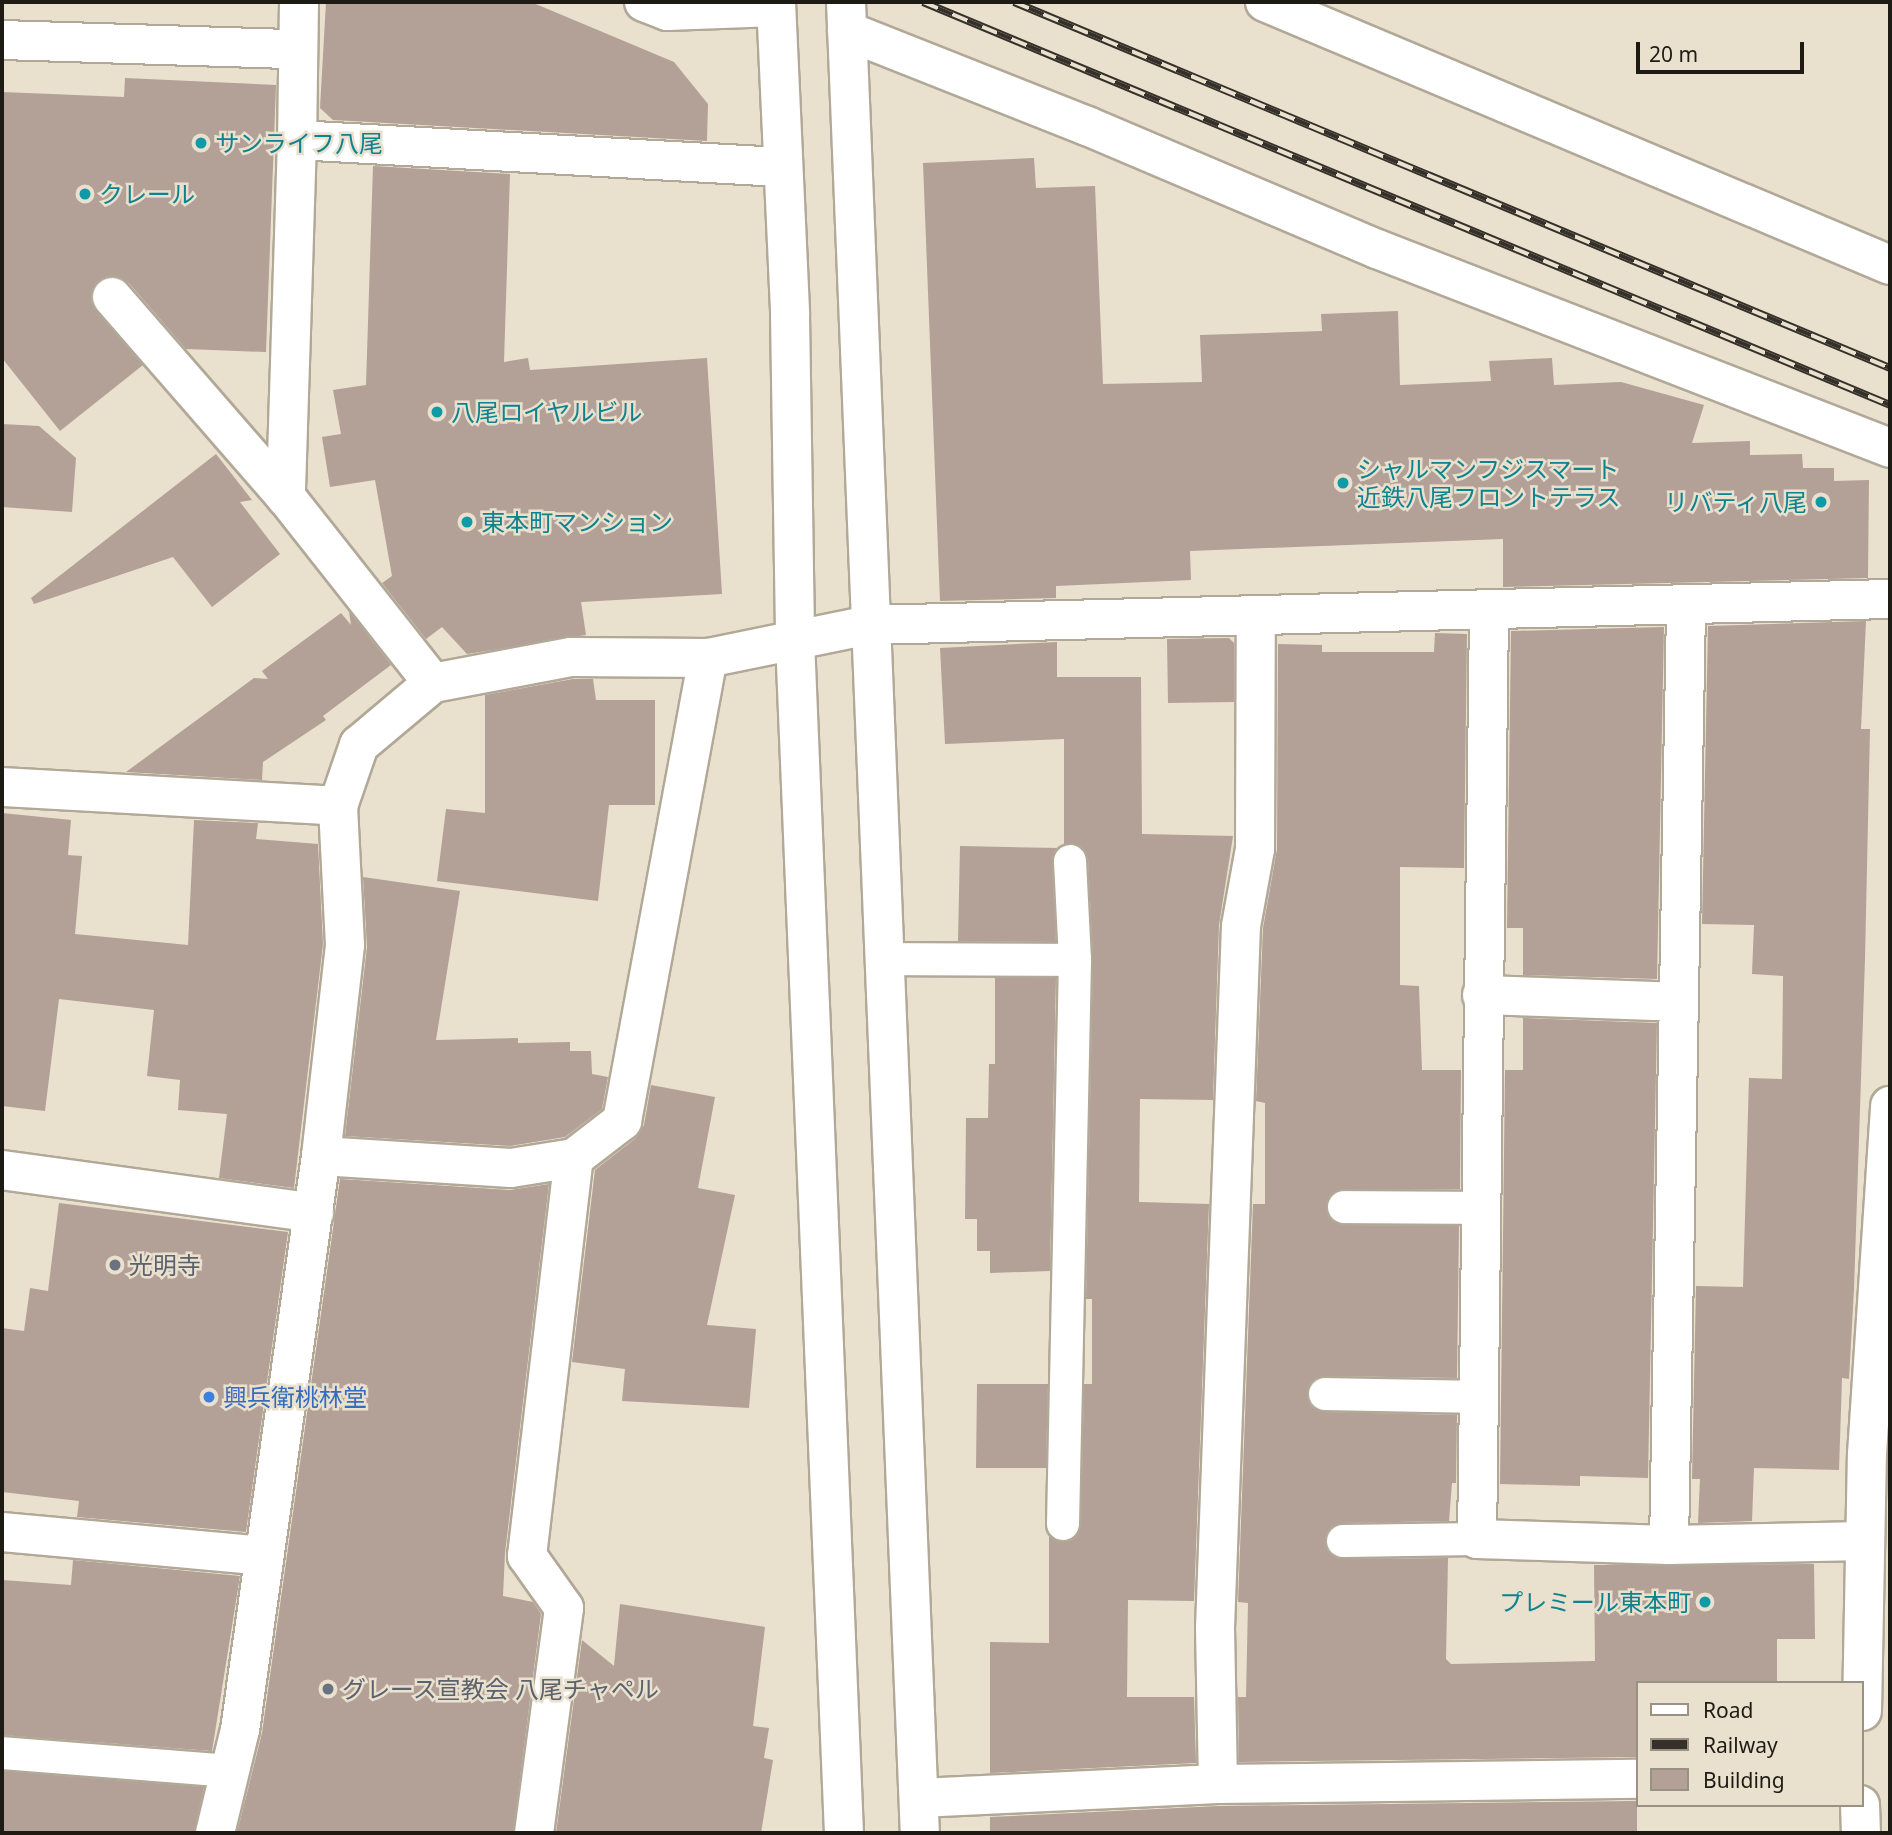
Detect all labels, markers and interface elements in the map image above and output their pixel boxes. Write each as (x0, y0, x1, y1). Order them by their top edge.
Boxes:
scale bar (1640, 28, 1808, 72)
text: 20 m (1649, 40, 1698, 68)
place label: サンライフ八尾 (215, 129, 383, 157)
marker: サンライフ八尾 (193, 135, 209, 151)
place label: クレール (99, 180, 195, 208)
marker: クレール (77, 186, 93, 202)
place label: 八尾ロイヤルビル (451, 398, 643, 426)
marker: 八尾ロイヤルビル (429, 404, 445, 420)
place label: シャルマンフジスマート 近鉄八尾フロントテラス (1357, 455, 1621, 511)
marker: シャルマンフジスマート 近鉄八尾フロントテラス (1335, 475, 1351, 491)
place label: リバティ八尾 (1663, 488, 1807, 516)
marker: リバティ八尾 (1813, 494, 1829, 510)
place label: 東本町マンション (481, 508, 673, 536)
marker: 東本町マンション (459, 514, 475, 530)
place label: 光明寺 (129, 1251, 201, 1279)
marker: 光明寺 (107, 1257, 123, 1273)
place label: 興兵衛桃林堂 (223, 1383, 367, 1411)
marker: 興兵衛桃林堂 (201, 1389, 217, 1405)
place label: プレミール東本町 (1499, 1588, 1691, 1616)
marker: プレミール東本町 (1697, 1594, 1713, 1610)
place label: グレース宣教会 八尾チャペル (342, 1675, 660, 1703)
marker: グレース宣教会 八尾チャペル (320, 1681, 336, 1697)
legend (1636, 1681, 1864, 1807)
text: Road (1703, 1696, 1753, 1724)
text: Railway (1703, 1731, 1778, 1759)
text: Building (1703, 1766, 1785, 1794)

